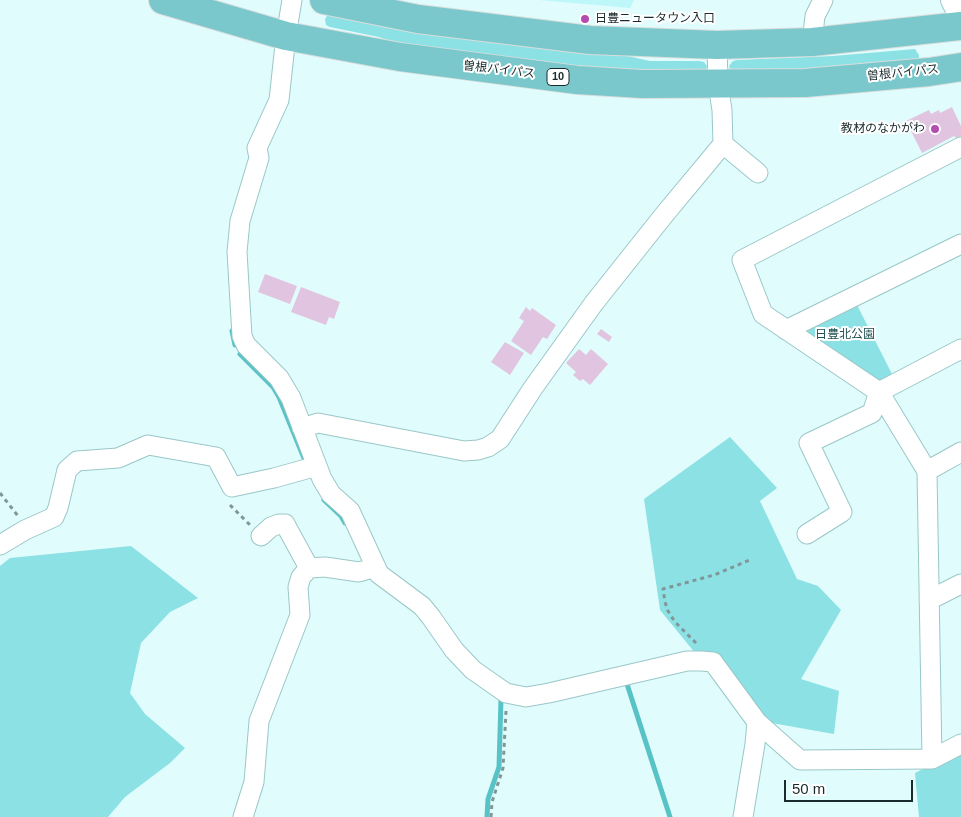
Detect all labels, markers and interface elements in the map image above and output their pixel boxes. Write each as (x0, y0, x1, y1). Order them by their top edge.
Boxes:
place label: 日豊ニュータウン入口 (595, 12, 715, 26)
marker: 日豊ニュータウン入口 (579, 13, 591, 25)
street label: 曽根バイパス (462, 58, 536, 82)
street label: 曽根バイパス (866, 62, 940, 84)
road number: 10 (547, 68, 569, 86)
place label: 教材のなかがわ (841, 122, 925, 136)
marker: 教材のなかがわ (929, 123, 941, 135)
park label: 日豊北公園 (815, 328, 875, 342)
scale bar (786, 770, 915, 802)
text: 50 m (792, 780, 825, 797)

